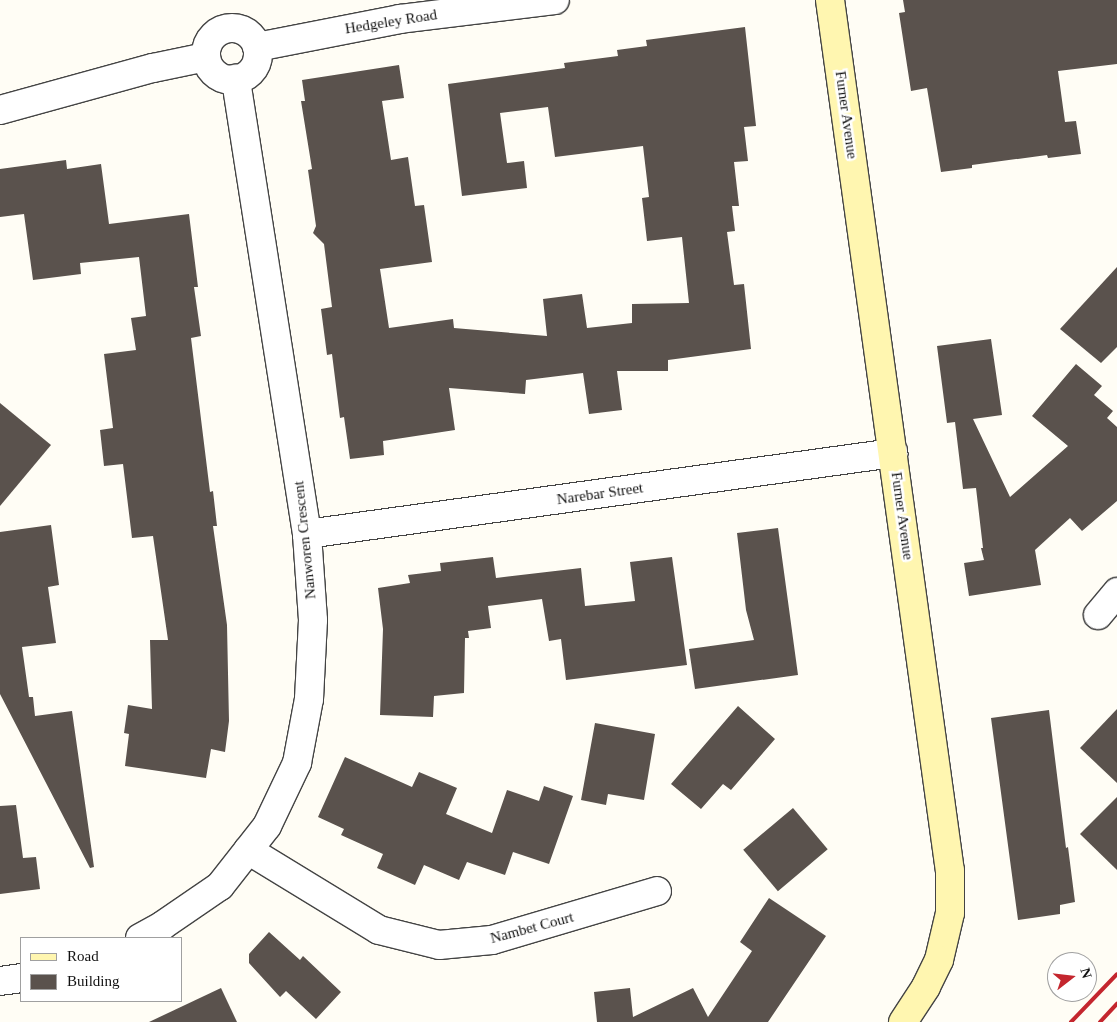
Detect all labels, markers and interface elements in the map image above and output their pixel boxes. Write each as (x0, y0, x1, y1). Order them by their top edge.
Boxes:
street label: Hedgeley Road (344, 6, 438, 38)
street label: Furner Avenue (831, 70, 861, 160)
street label: Furner Avenue (887, 471, 917, 561)
street label: Narebar Street (556, 479, 644, 509)
street label: Nanworen Crescent (290, 480, 320, 600)
street label: Nambet Court (488, 908, 576, 948)
legend (20, 937, 182, 1002)
text: Road (67, 948, 99, 964)
north arrow (1047, 952, 1097, 1002)
text: N (1077, 966, 1095, 980)
text: Building (67, 973, 120, 989)

